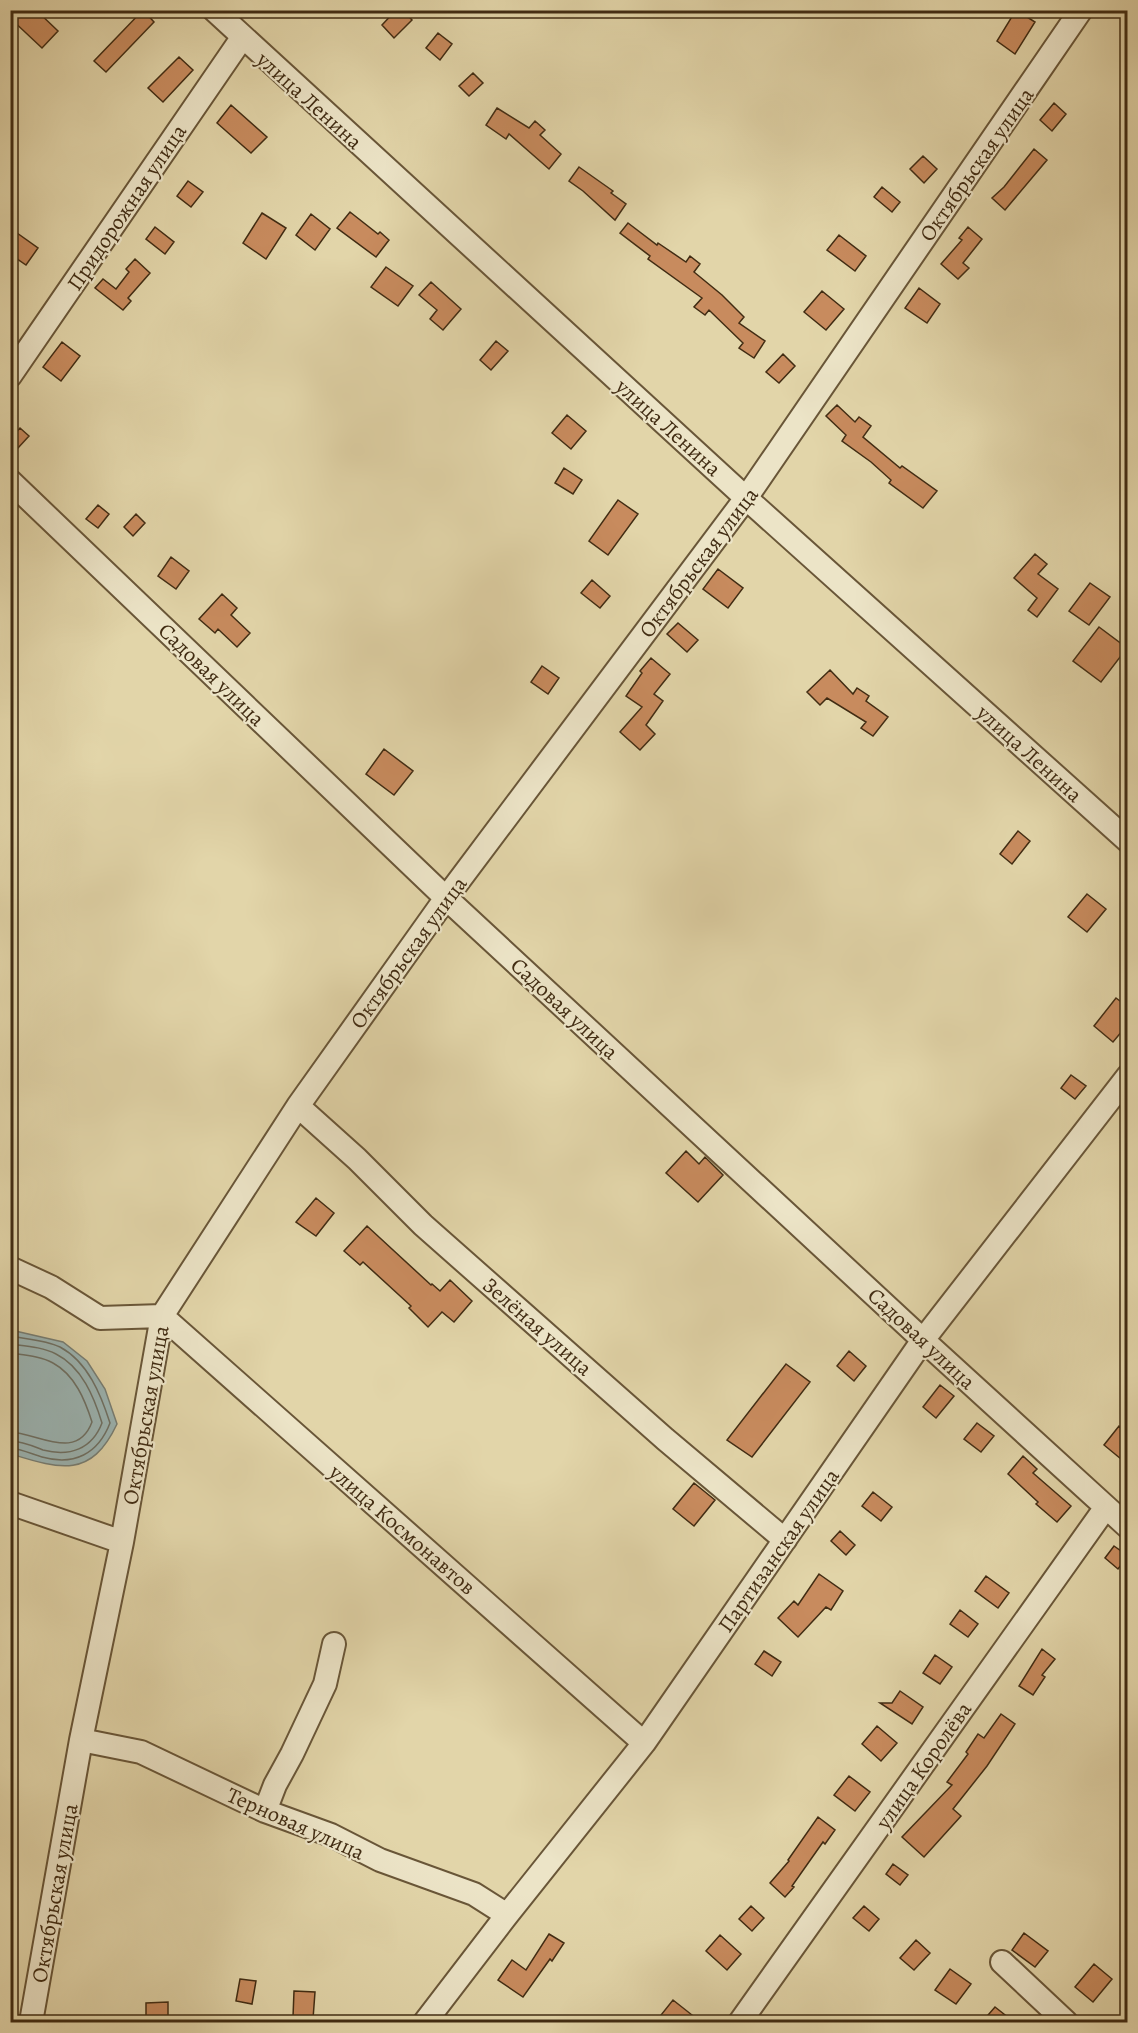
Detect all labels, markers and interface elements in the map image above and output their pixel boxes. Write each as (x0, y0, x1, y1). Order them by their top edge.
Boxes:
street label: улица Ленина (249, 44, 369, 157)
street label: Октябрьская улица (912, 81, 1042, 248)
street label: Придорожная улица (60, 118, 194, 297)
street label: улица Ленина (608, 371, 728, 484)
street label: Октябрьская улица (632, 480, 766, 644)
street label: Садовая улица (151, 616, 272, 734)
street label: улица Ленина (969, 697, 1089, 810)
street label: Октябрьская улица (343, 870, 475, 1035)
street label: Садовая улица (504, 951, 625, 1067)
street label: Зелёная улица (476, 1271, 599, 1383)
street label: Садовая улица (861, 1281, 982, 1397)
street label: Октябрьская улица (115, 1322, 177, 1507)
street label: улица Космонавтов (322, 1457, 482, 1602)
street label: Партизанская улица (711, 1462, 847, 1639)
street label: улица Королёва (868, 1695, 979, 1836)
street label: Терновая улица (222, 1780, 370, 1868)
street label: Октябрьская улица (24, 1800, 86, 1985)

